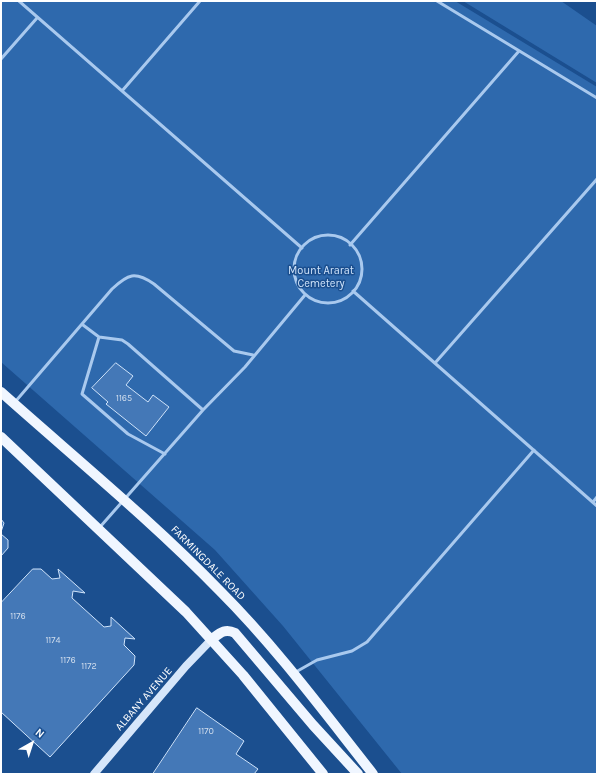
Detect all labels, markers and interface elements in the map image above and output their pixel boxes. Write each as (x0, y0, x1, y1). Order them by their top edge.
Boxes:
park label: Mount Ararat Cemetery (288, 264, 354, 290)
house number: 1165 (116, 393, 132, 403)
street label: FARMINGDALE ROAD (168, 523, 248, 603)
house number: 1176 (10, 611, 26, 621)
house number: 1174 (45, 635, 61, 645)
house number: 1176 (60, 655, 76, 665)
house number: 1172 (81, 661, 97, 671)
street label: ALBANY AVENUE (113, 664, 175, 734)
north arrow (12, 723, 52, 763)
text: N (33, 726, 47, 741)
house number: 1170 (198, 726, 214, 736)

